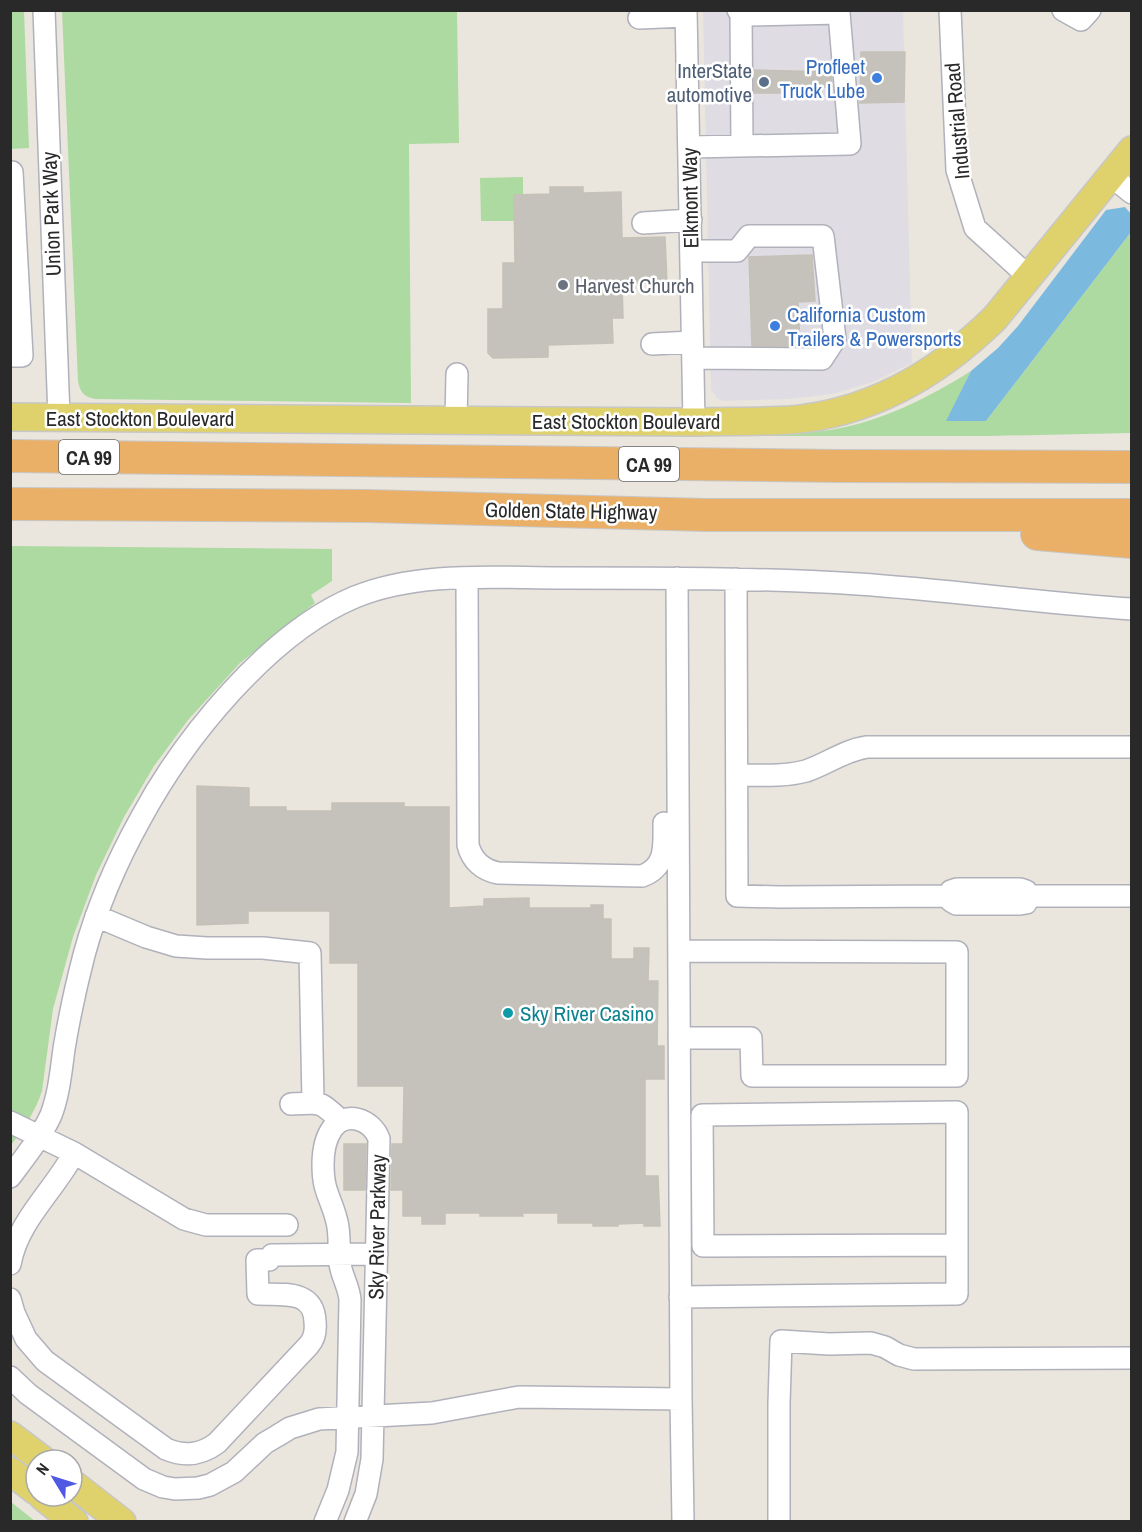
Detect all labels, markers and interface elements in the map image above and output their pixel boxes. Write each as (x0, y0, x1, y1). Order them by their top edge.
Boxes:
place label: Profleet Truck Lube (779, 52, 865, 105)
place label: InterState automotive (667, 56, 752, 109)
street label: Industrial Road (937, 62, 977, 180)
marker: Profleet Truck Lube (870, 71, 884, 85)
marker: InterState automotive (757, 75, 771, 89)
street label: Elkmont Way (675, 147, 705, 249)
street label: Union Park Way (34, 151, 68, 277)
place label: Harvest Church (575, 271, 695, 300)
marker: Harvest Church (556, 278, 570, 292)
place label: California Custom Trailers & Powersports (787, 300, 962, 353)
marker: California Custom Trailers & Powersports (768, 319, 782, 333)
street label: East Stockton Boulevard (46, 404, 234, 433)
street label: East Stockton Boulevard (532, 407, 720, 436)
road number: CA 99 (59, 440, 119, 474)
road number: CA 99 (619, 447, 679, 481)
street label: Golden State Highway (485, 495, 658, 527)
place label: Sky River Casino (520, 999, 654, 1028)
marker: Sky River Casino (501, 1006, 515, 1020)
street label: Sky River Parkway (361, 1154, 393, 1300)
north arrow (24, 1448, 84, 1508)
text: N (31, 1458, 54, 1479)

